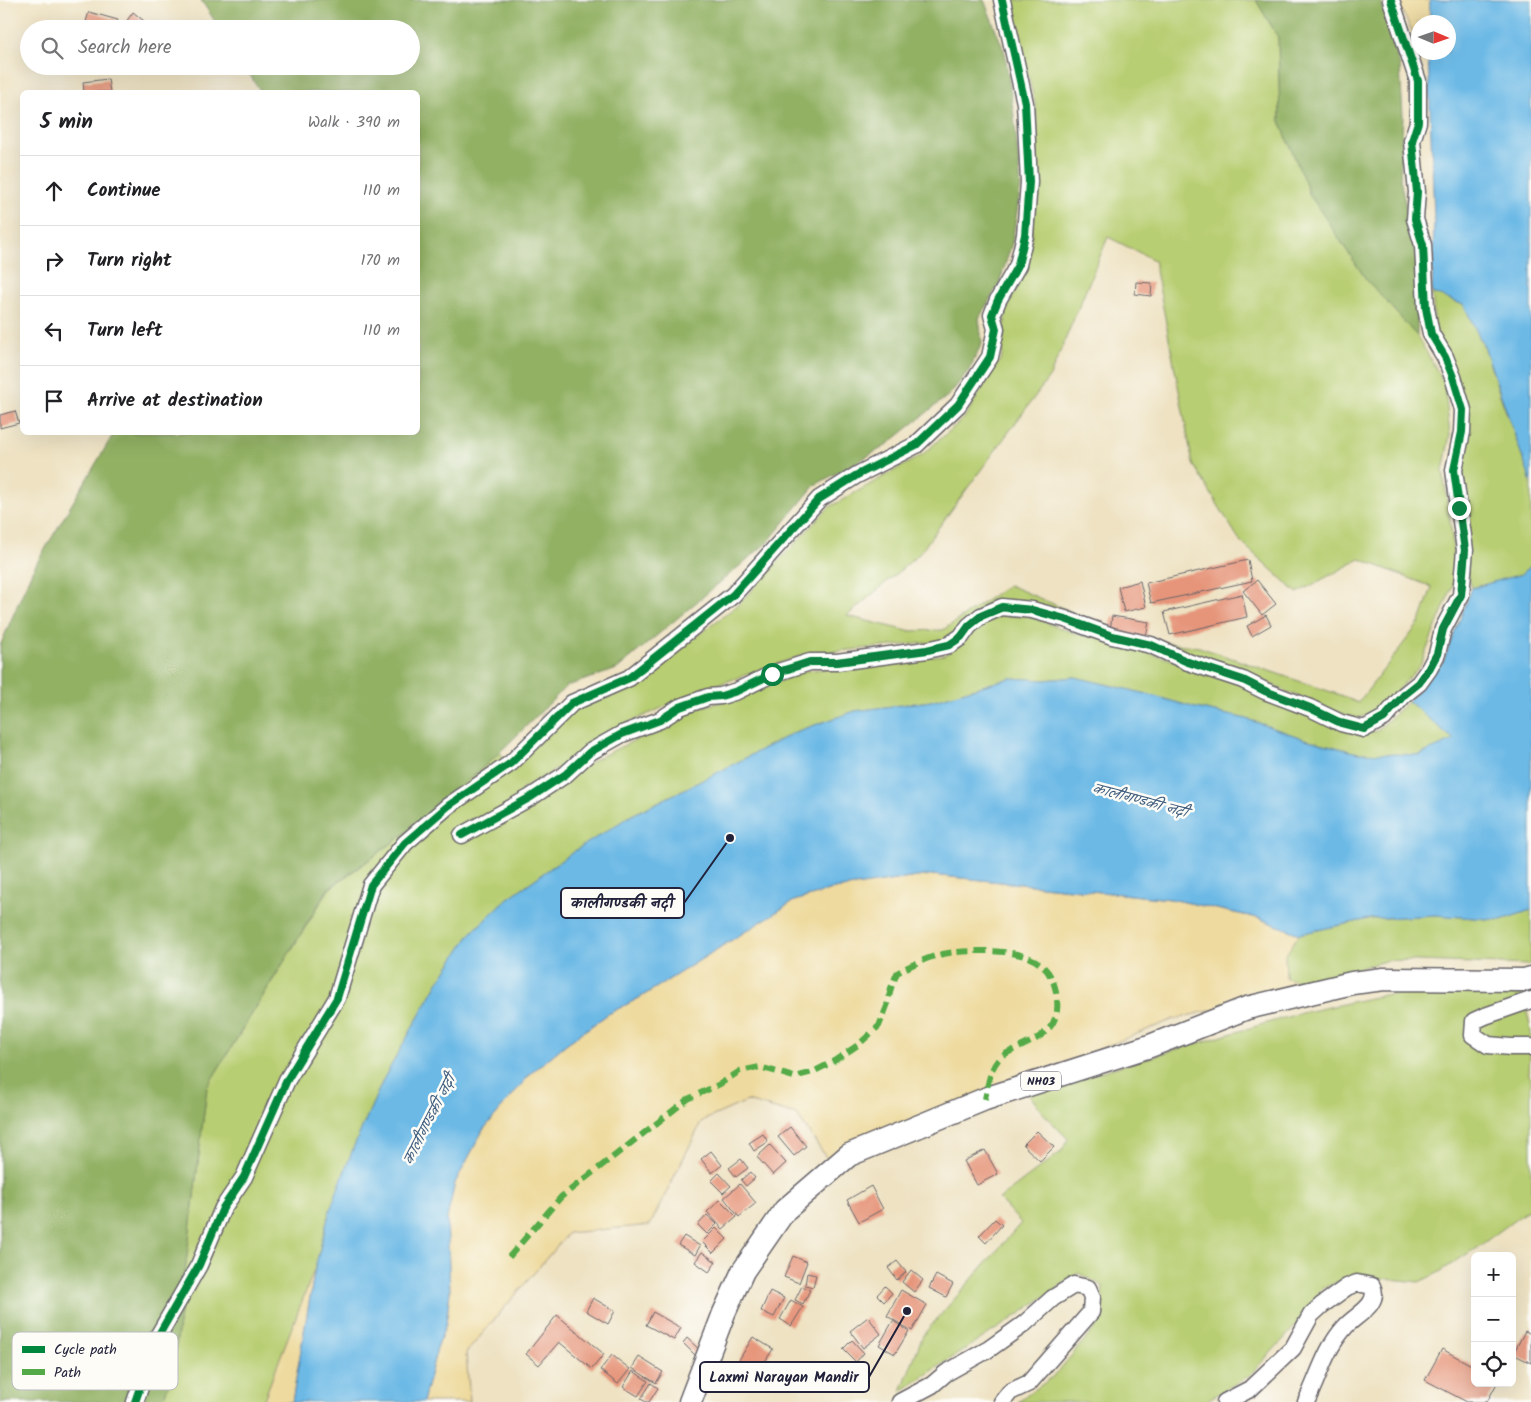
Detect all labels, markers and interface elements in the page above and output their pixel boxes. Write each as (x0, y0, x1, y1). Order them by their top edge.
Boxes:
north arrow (1411, 15, 1456, 60)
search box (20, 20, 420, 75)
text: Search here (78, 33, 172, 63)
icon: search (38, 34, 66, 62)
text: 5 min (40, 106, 93, 139)
text: Walk · 390 m (308, 110, 400, 135)
text: Continue (87, 176, 160, 206)
icon: ahead (40, 177, 68, 205)
text: 110 m (363, 178, 400, 203)
text: Turn right (87, 246, 172, 276)
icon: right (40, 247, 68, 275)
text: 170 m (360, 248, 400, 273)
text: Turn left (87, 316, 162, 346)
icon: left (40, 317, 68, 345)
text: 110 m (363, 318, 400, 343)
text: Arrive at destination (87, 386, 263, 416)
icon: arrive (40, 387, 68, 415)
route end (1448, 497, 1471, 520)
route start (761, 663, 784, 686)
water label: कालीगण्डकी नदी (1090, 777, 1195, 826)
callout: कालीगण्डकी नदी (561, 888, 684, 918)
text: कालीगण्डकी नदी (571, 892, 677, 916)
water label: कालीगण्डकी नदी (397, 1067, 465, 1169)
road number: NH03 (1021, 1072, 1061, 1090)
map controls (1471, 1252, 1516, 1387)
button: + (1471, 1252, 1516, 1297)
button: − (1471, 1297, 1516, 1342)
legend (12, 1332, 178, 1390)
text: Cycle path (54, 1339, 117, 1361)
button: locate (1471, 1342, 1516, 1387)
text: Path (54, 1362, 81, 1384)
callout: Laxmi Narayan Mandir (700, 1362, 869, 1392)
text: Laxmi Narayan Mandir (709, 1366, 859, 1390)

